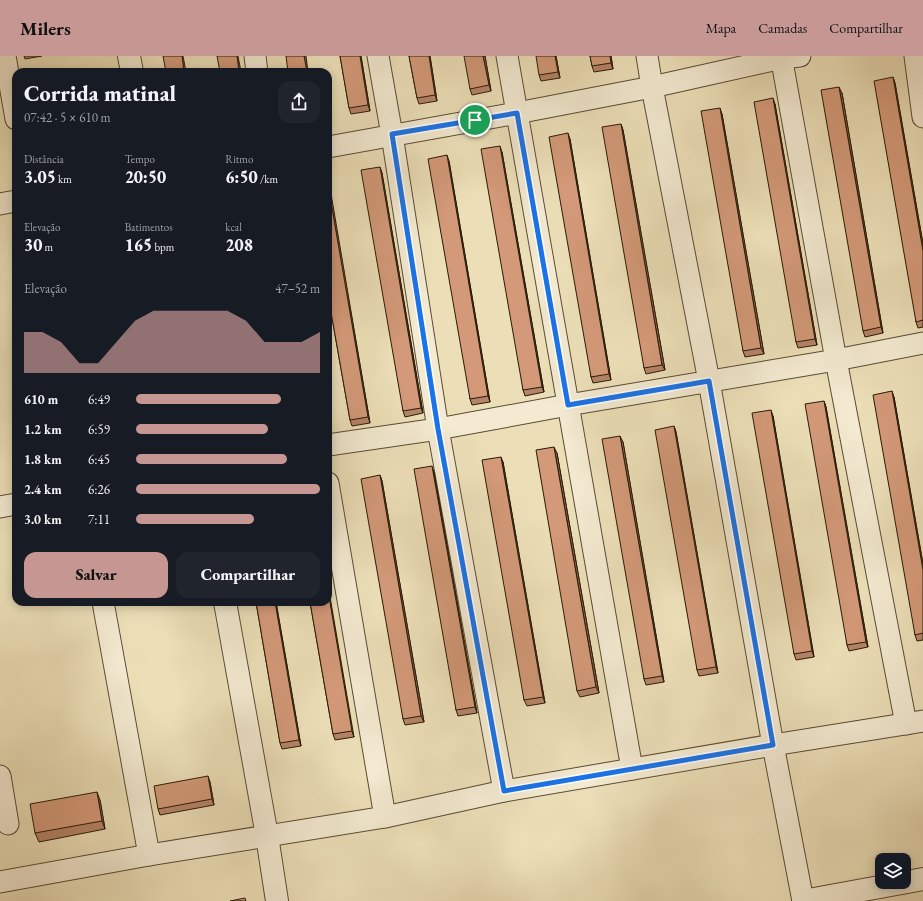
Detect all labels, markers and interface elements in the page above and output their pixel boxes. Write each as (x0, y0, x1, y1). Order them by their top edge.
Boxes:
text: Milers (20, 16, 71, 41)
text: Mapa (706, 19, 736, 37)
text: Camadas (758, 19, 807, 37)
text: Compartilhar (829, 19, 903, 37)
text: Corrida matinal (24, 79, 176, 108)
button: share (278, 81, 320, 123)
pin (458, 103, 492, 137)
text: 07:42 · 5 × 610 m (24, 109, 111, 126)
icon: arrive (464, 109, 486, 131)
text: Distância (24, 152, 64, 166)
text: Tempo (125, 152, 155, 166)
text: Ritmo (225, 152, 253, 166)
text: 3.05 (24, 166, 56, 188)
text: 20:50 (125, 166, 166, 188)
text: 6:50 (225, 166, 258, 188)
text: km (56, 172, 72, 186)
text: /km (258, 172, 278, 186)
text: Elevação (24, 220, 60, 234)
text: Batimentos (125, 220, 173, 234)
text: kcal (225, 220, 242, 234)
text: 30 (24, 234, 42, 256)
text: 165 (125, 234, 152, 256)
text: 208 (225, 234, 253, 256)
text: m (42, 240, 53, 254)
text: bpm (152, 240, 174, 254)
text: Elevação (24, 280, 67, 297)
text: 47–52 m (275, 280, 320, 297)
text: 610 m (24, 391, 58, 408)
text: 6:49 (88, 391, 110, 408)
text: 1.2 km (24, 421, 62, 438)
text: 6:59 (88, 421, 110, 438)
text: 1.8 km (24, 451, 62, 468)
text: 6:45 (88, 451, 110, 468)
text: 2.4 km (24, 481, 62, 498)
text: 6:26 (88, 481, 110, 498)
text: 3.0 km (24, 511, 62, 528)
text: 7:11 (88, 511, 110, 528)
button: Salvar (24, 552, 168, 598)
button: Compartilhar (176, 552, 320, 598)
map controls (875, 853, 911, 889)
button: layers (875, 853, 911, 889)

